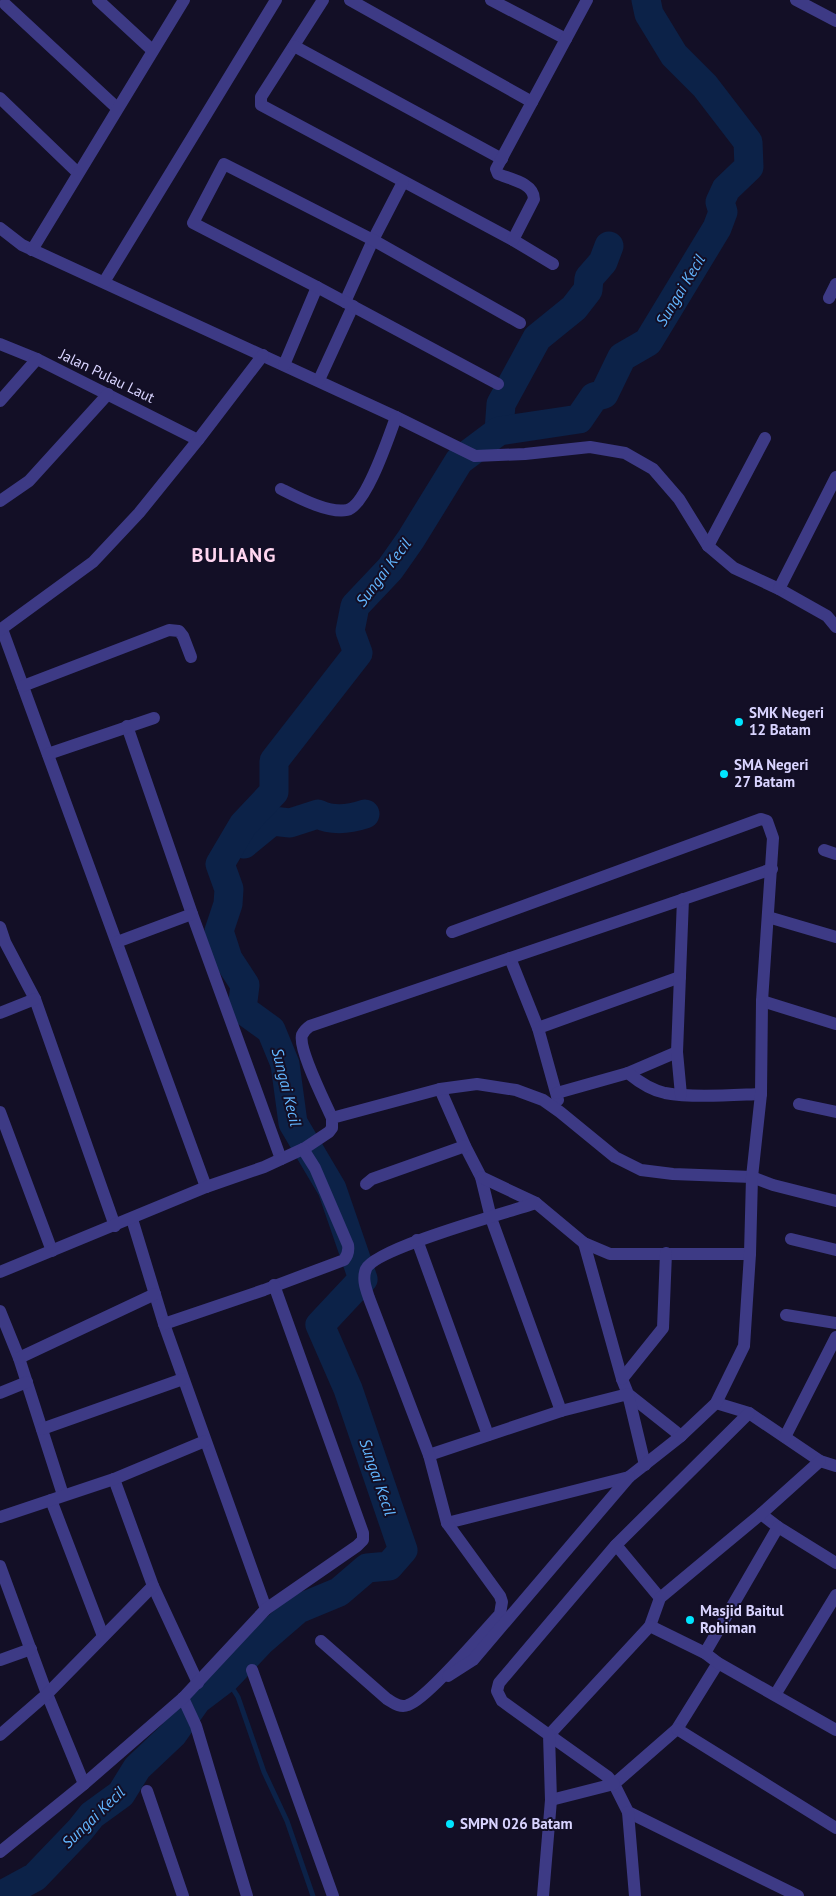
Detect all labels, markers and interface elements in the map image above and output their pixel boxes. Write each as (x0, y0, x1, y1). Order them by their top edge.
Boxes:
water label: Sungai Kecil (651, 250, 710, 330)
street label: Jalan Pulau Laut (56, 344, 158, 407)
water label: Sungai Kecil (351, 533, 416, 610)
district label: BULIANG (192, 542, 276, 568)
place label: SMK Negeri 12 Batam (749, 703, 824, 739)
marker: SMK Negeri 12 Batam (733, 716, 745, 728)
place label: SMA Negeri 27 Batam (734, 755, 809, 791)
marker: SMA Negeri 27 Batam (718, 768, 730, 780)
water label: Sungai Kecil (268, 1046, 307, 1129)
water label: Sungai Kecil (355, 1436, 401, 1519)
place label: Masjid Baitul Rohiman (700, 1601, 784, 1637)
marker: Masjid Baitul Rohiman (684, 1614, 696, 1626)
water label: Sungai Kecil (57, 1781, 129, 1852)
place label: SMPN 026 Batam (460, 1814, 573, 1833)
marker: SMPN 026 Batam (444, 1818, 456, 1830)

